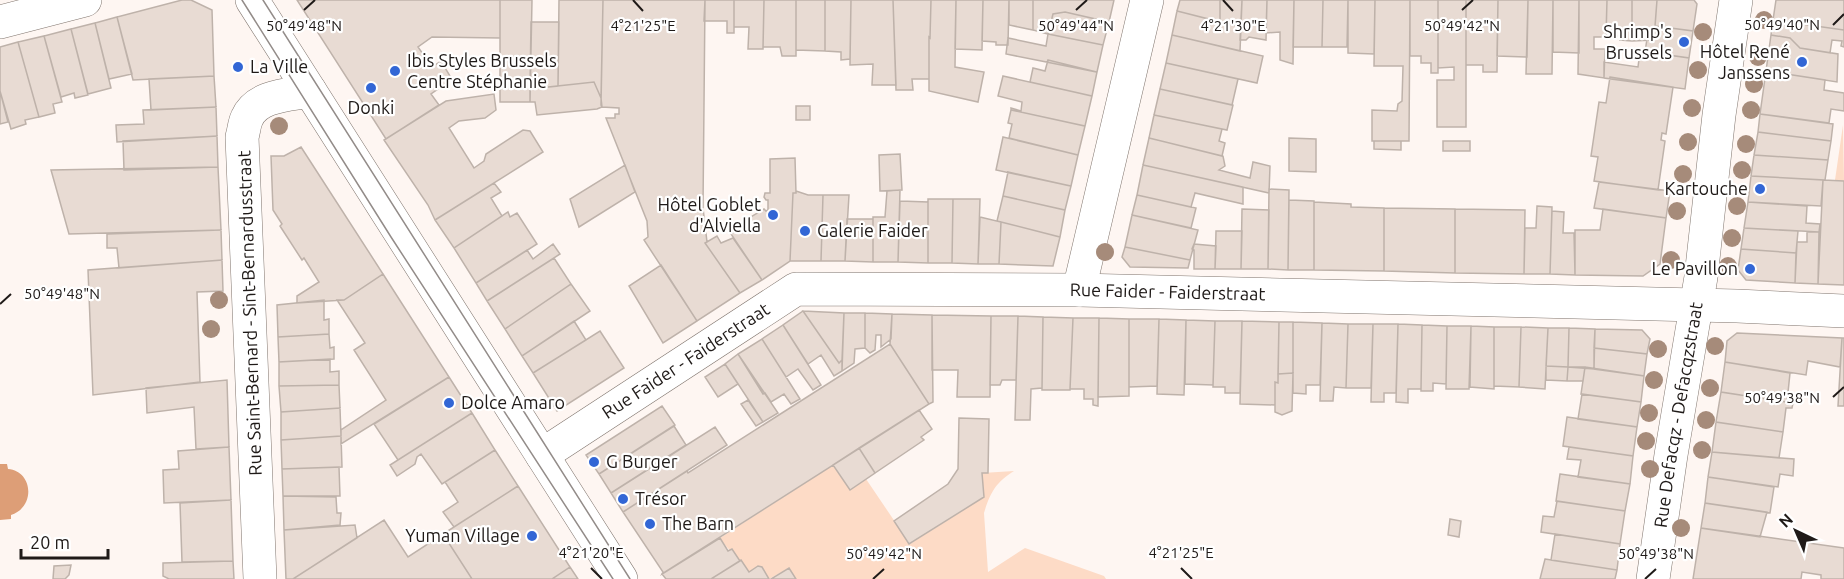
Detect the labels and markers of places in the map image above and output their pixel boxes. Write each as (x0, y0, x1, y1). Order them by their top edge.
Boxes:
place label: Shrimp's Brussels (1603, 21, 1672, 62)
marker: Shrimp's Brussels (1677, 35, 1691, 49)
place label: Hôtel René Janssens (1700, 41, 1790, 82)
place label: Ibis Styles Brussels Centre Stéphanie (407, 50, 557, 91)
marker: Hôtel René Janssens (1795, 55, 1809, 69)
place label: La Ville (250, 56, 308, 76)
marker: La Ville (231, 60, 245, 74)
marker: Ibis Styles Brussels Centre Stéphanie (388, 64, 402, 78)
marker: Donki (364, 81, 378, 95)
place label: Donki (348, 97, 394, 117)
place label: Kartouche (1665, 178, 1748, 198)
marker: Kartouche (1753, 182, 1767, 196)
place label: Hôtel Goblet d'Alviella (657, 194, 761, 235)
marker: Hôtel Goblet d'Alviella (766, 208, 780, 222)
place label: Galerie Faider (817, 220, 928, 240)
marker: Galerie Faider (798, 224, 812, 238)
place label: Le Pavillon (1652, 258, 1738, 278)
marker: Le Pavillon (1743, 262, 1757, 276)
place label: Dolce Amaro (461, 392, 565, 412)
marker: Dolce Amaro (442, 396, 456, 410)
place label: G Burger (606, 451, 678, 471)
marker: G Burger (587, 455, 601, 469)
place label: Trésor (635, 488, 686, 508)
marker: Trésor (616, 492, 630, 506)
place label: The Barn (662, 513, 734, 533)
marker: The Barn (643, 517, 657, 531)
place label: Yuman Village (405, 525, 520, 545)
marker: Yuman Village (525, 529, 539, 543)

